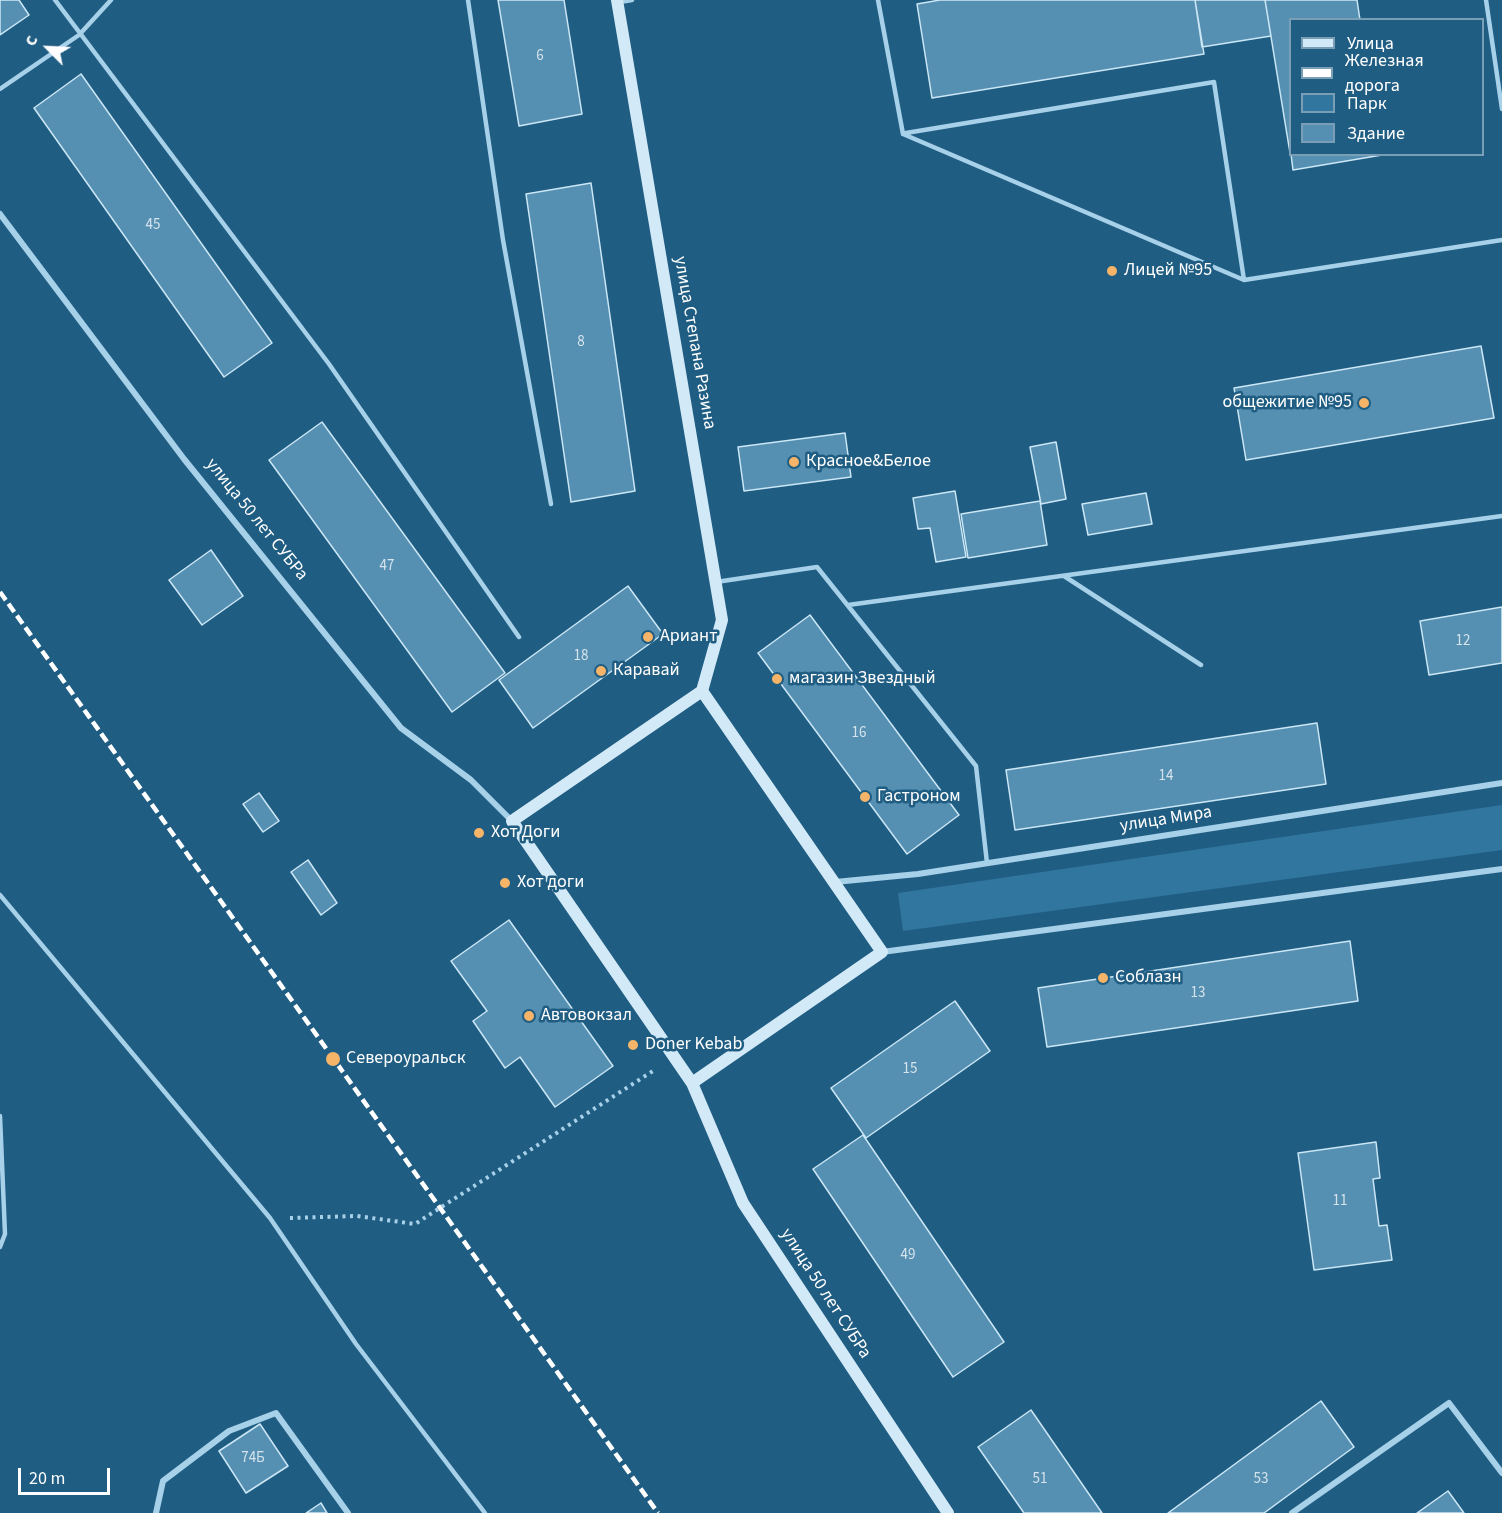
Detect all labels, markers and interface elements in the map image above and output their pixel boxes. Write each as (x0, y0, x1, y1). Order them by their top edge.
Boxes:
north arrow (18, 18, 78, 78)
legend (1289, 18, 1484, 156)
text: Улица (1347, 31, 1394, 56)
text: С (20, 32, 43, 49)
house number: 6 (536, 48, 544, 66)
text: Железная дорога (1345, 48, 1424, 98)
text: Парк (1347, 91, 1387, 116)
text: Здание (1347, 121, 1405, 146)
house number: 45 (146, 217, 160, 235)
street label: улица Степана Разина (668, 255, 720, 431)
place label: Лицей №95 (1124, 260, 1212, 282)
marker: Лицей №95 (1105, 264, 1119, 278)
house number: 8 (577, 334, 585, 352)
place label: общежитие №95 (1222, 392, 1352, 414)
marker: общежитие №95 (1357, 396, 1371, 410)
place label: Красное&Белое (806, 451, 931, 473)
street label: улица 50 лет СУБРа (200, 455, 312, 585)
marker: Красное&Белое (787, 455, 801, 469)
house number: 47 (380, 558, 394, 576)
place label: Ариант (660, 626, 717, 648)
marker: Ариант (641, 630, 655, 644)
house number: 12 (1456, 633, 1470, 651)
house number: 18 (574, 648, 588, 666)
place label: Каравай (613, 660, 680, 682)
marker: Каравай (594, 664, 608, 678)
place label: магазин Звездный (789, 668, 936, 690)
marker: магазин Звездный (770, 672, 784, 686)
house number: 16 (852, 725, 866, 743)
house number: 14 (1159, 768, 1173, 786)
place label: Гастроном (877, 786, 961, 808)
marker: Гастроном (858, 790, 872, 804)
street label: улица Мира (1118, 802, 1214, 838)
place label: Хот Доги (491, 822, 560, 844)
marker: Хот Доги (472, 826, 486, 840)
place label: Хот доги (517, 872, 584, 894)
marker: Хот доги (498, 876, 512, 890)
place label: Соблазн (1115, 967, 1182, 989)
marker: Соблазн (1096, 971, 1110, 985)
house number: 13 (1191, 985, 1205, 1003)
place label: Автовокзал (541, 1005, 632, 1027)
marker: Автовокзал (522, 1009, 536, 1023)
place label: Doner Kebab (645, 1034, 742, 1056)
marker: Doner Kebab (626, 1038, 640, 1052)
place label: Североуральск (346, 1048, 466, 1070)
marker: Североуральск (324, 1050, 342, 1068)
house number: 15 (903, 1061, 917, 1079)
house number: 11 (1333, 1193, 1347, 1211)
street label: улица 50 лет СУБРа (775, 1225, 875, 1363)
house number: 49 (901, 1247, 915, 1265)
house number: 74Б (241, 1450, 265, 1468)
scale bar (21, 1456, 112, 1494)
text: 20 m (29, 1466, 65, 1491)
house number: 51 (1033, 1471, 1047, 1489)
house number: 53 (1254, 1471, 1268, 1489)

